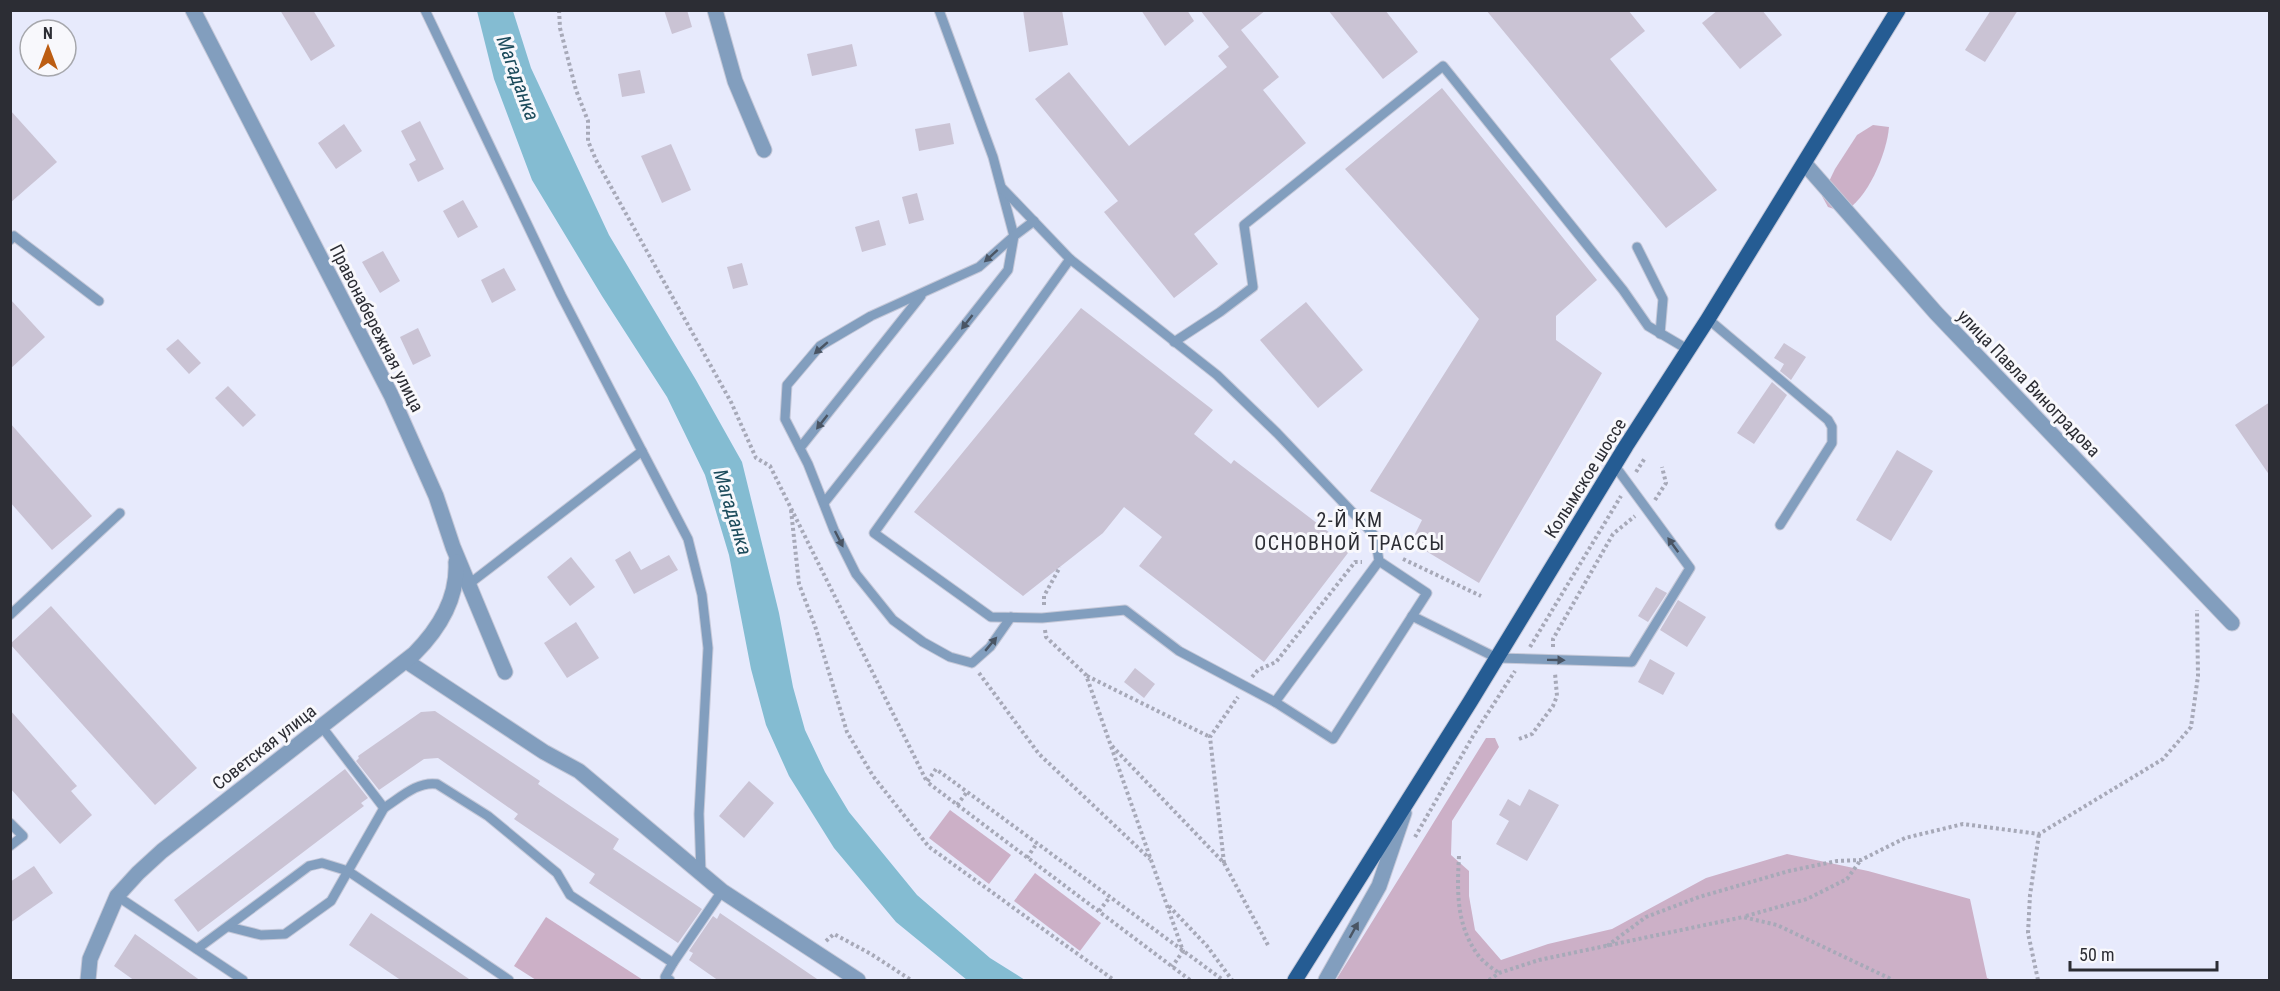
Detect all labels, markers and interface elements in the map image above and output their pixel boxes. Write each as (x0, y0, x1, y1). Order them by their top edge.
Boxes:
north arrow (18, 18, 78, 78)
text: N (43, 24, 53, 43)
water label: Магаданка (492, 32, 544, 124)
street label: Правонабережная улица (326, 241, 428, 415)
one-way arrow (984, 249, 999, 262)
street label: улица Павла Виноградова (1953, 305, 2105, 461)
one-way arrow (962, 314, 974, 329)
one-way arrow (813, 341, 828, 354)
one-way arrow (815, 414, 828, 430)
street label: Колымское шоссе (1540, 414, 1630, 542)
water label: Магаданка (709, 466, 757, 558)
district label: 2-Й КМ ОСНОВНОЙ ТРАССЫ (1254, 508, 1446, 555)
one-way arrow (834, 530, 843, 547)
one-way arrow (1667, 538, 1679, 554)
one-way arrow (984, 637, 997, 652)
one-way arrow (1546, 655, 1565, 665)
street label: Советская улица (208, 700, 320, 794)
one-way arrow (1349, 921, 1359, 938)
scale bar (2070, 934, 2217, 972)
text: 50 m (2079, 944, 2114, 965)

